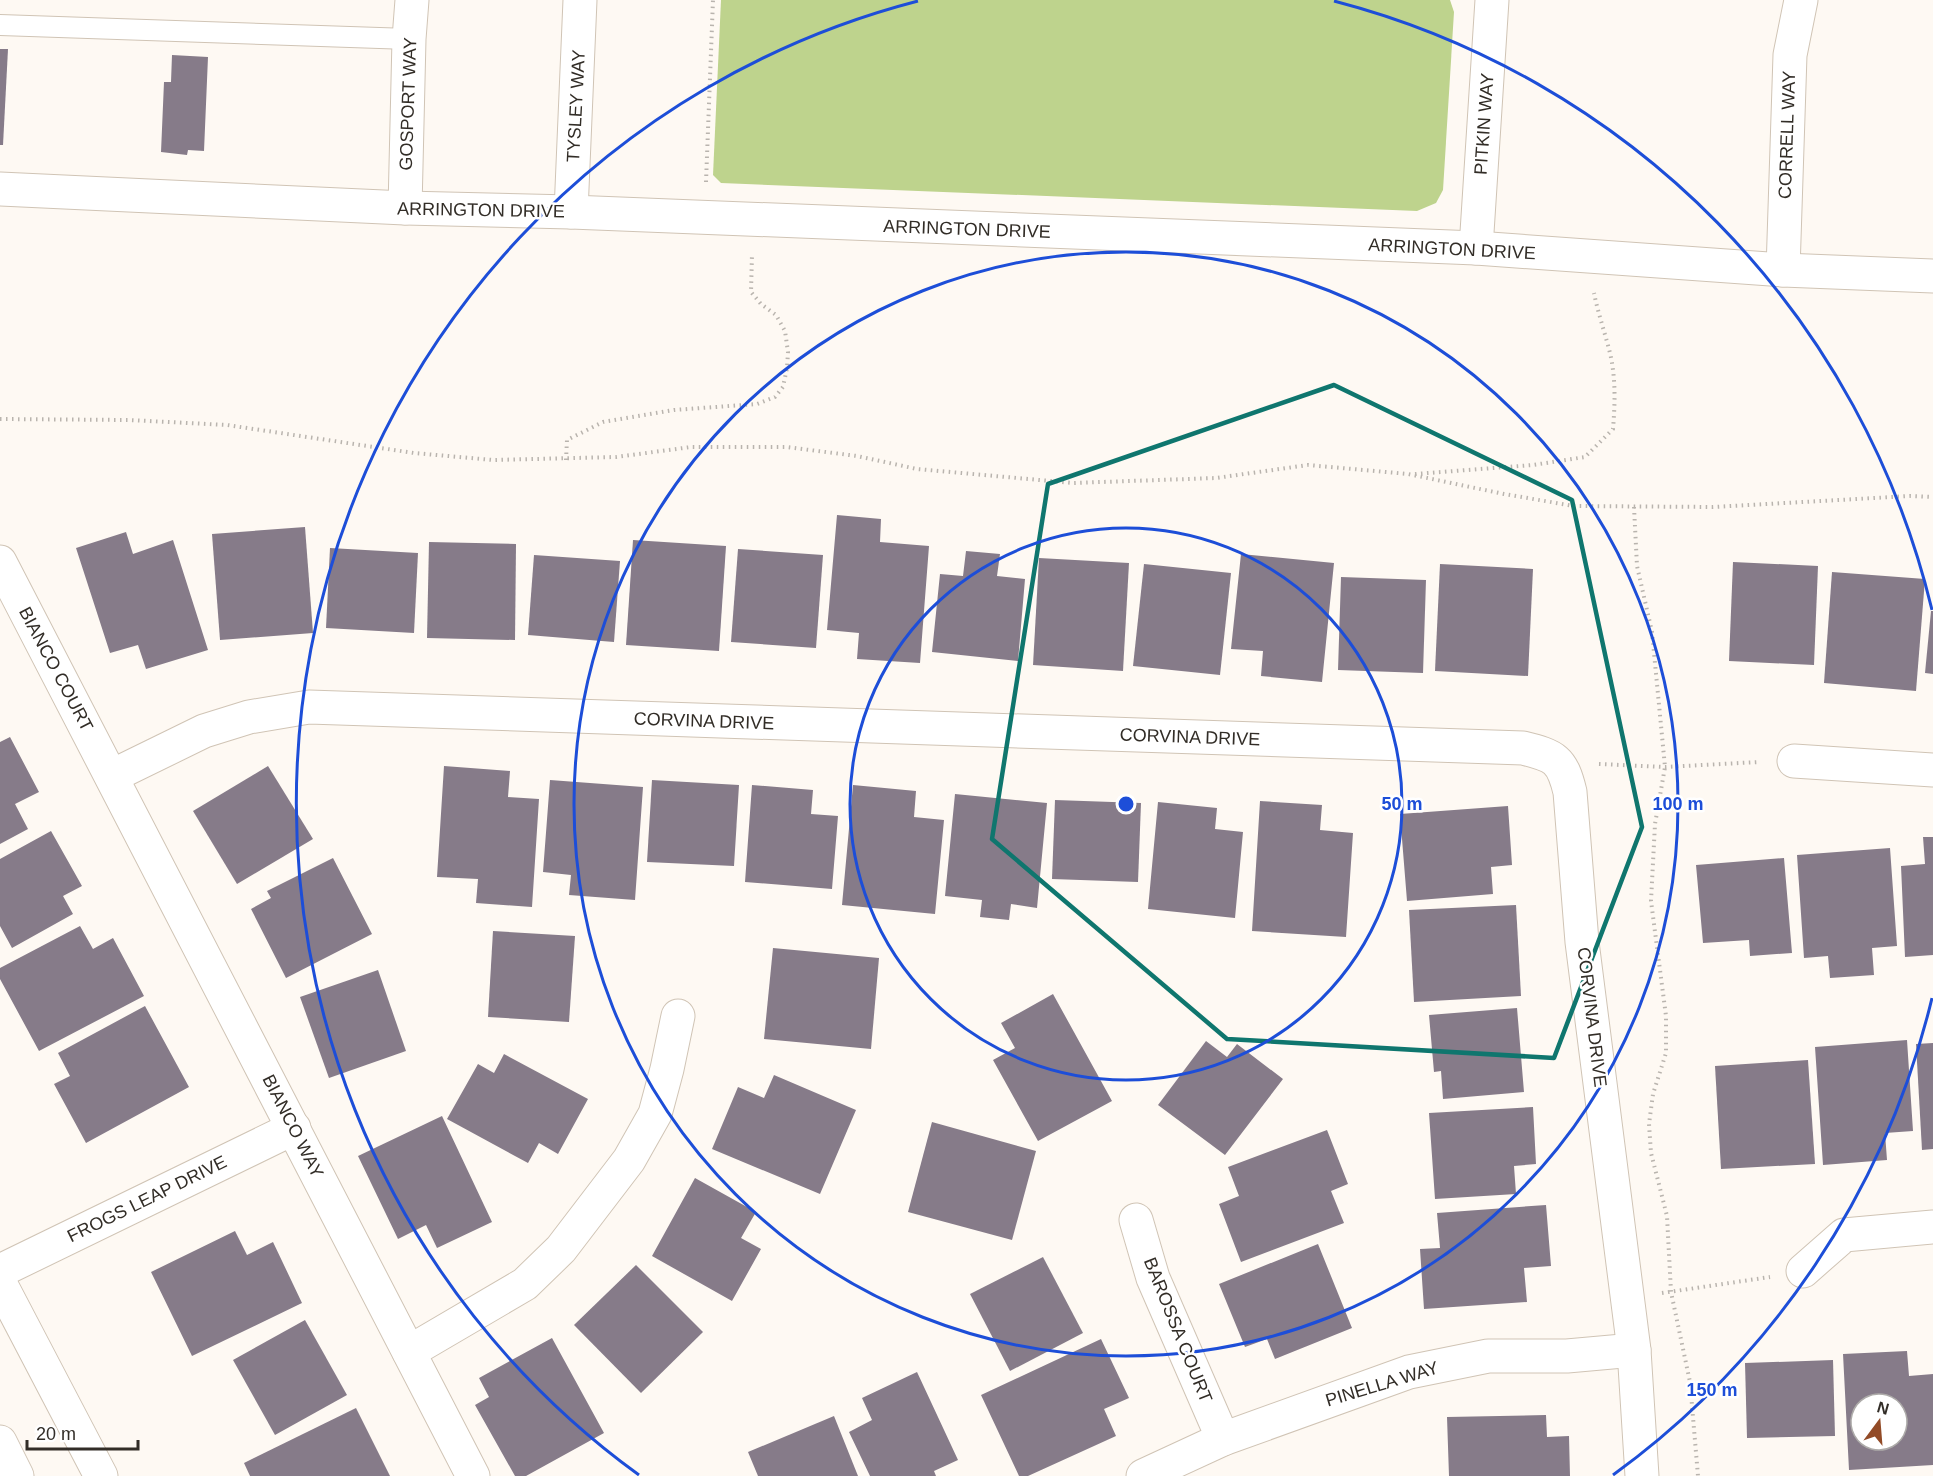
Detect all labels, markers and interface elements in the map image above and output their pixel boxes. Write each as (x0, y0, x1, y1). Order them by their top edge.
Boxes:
street label: GOSPORT WAY (396, 37, 420, 171)
street label: TYSLEY WAY (563, 49, 589, 163)
street label: CORRELL WAY (1775, 71, 1799, 199)
street label: PITKIN WAY (1470, 72, 1498, 176)
street label: ARRINGTON DRIVE (397, 199, 565, 221)
street label: ARRINGTON DRIVE (883, 216, 1051, 242)
street label: ARRINGTON DRIVE (1368, 235, 1536, 263)
street label: BIANCO COURT (15, 604, 97, 734)
street label: CORVINA DRIVE (633, 709, 775, 733)
street label: CORVINA DRIVE (1119, 725, 1261, 749)
centre of rings (1116, 794, 1136, 814)
text: 50 m (1381, 794, 1423, 814)
text: 100 m (1652, 794, 1704, 814)
street label: CORVINA DRIVE (1573, 946, 1611, 1088)
street label: BIANCO WAY (258, 1071, 328, 1181)
street label: FROGS LEAP DRIVE (64, 1152, 230, 1246)
street label: BAROSSA COURT (1140, 1255, 1216, 1405)
street label: PINELLA WAY (1323, 1357, 1441, 1411)
text: 150 m (1686, 1380, 1738, 1400)
north arrow (1849, 1392, 1909, 1452)
text: N (1875, 1398, 1891, 1418)
scale bar (27, 1413, 138, 1451)
text: 20 m (36, 1424, 76, 1444)

